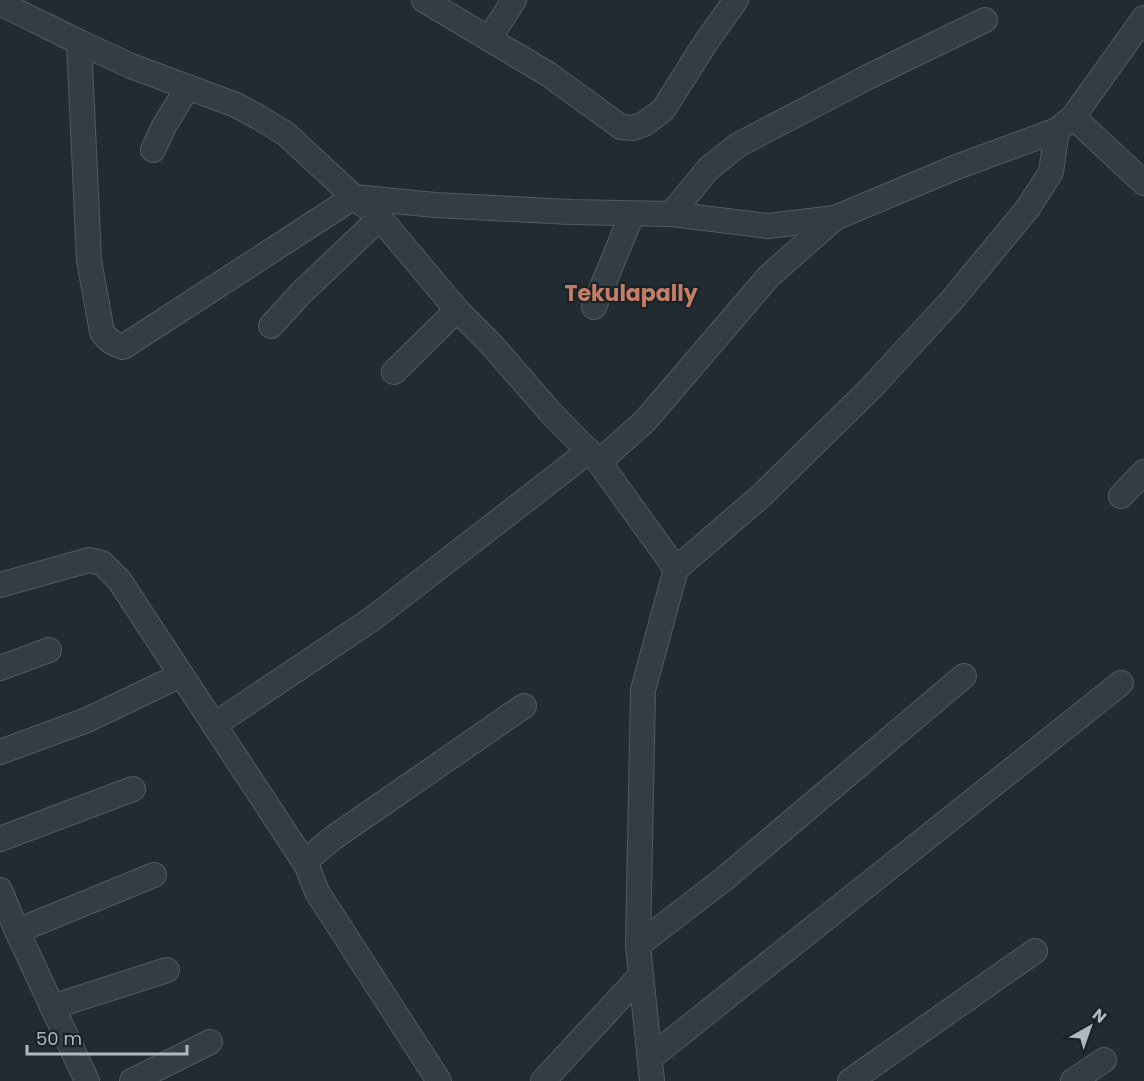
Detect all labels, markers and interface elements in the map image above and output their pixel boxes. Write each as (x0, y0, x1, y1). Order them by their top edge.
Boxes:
district label: Tekulapally (564, 278, 698, 309)
north arrow (1060, 997, 1120, 1057)
text: N (1087, 1003, 1111, 1029)
scale bar (27, 1018, 188, 1056)
text: 50 m (36, 1026, 82, 1051)

